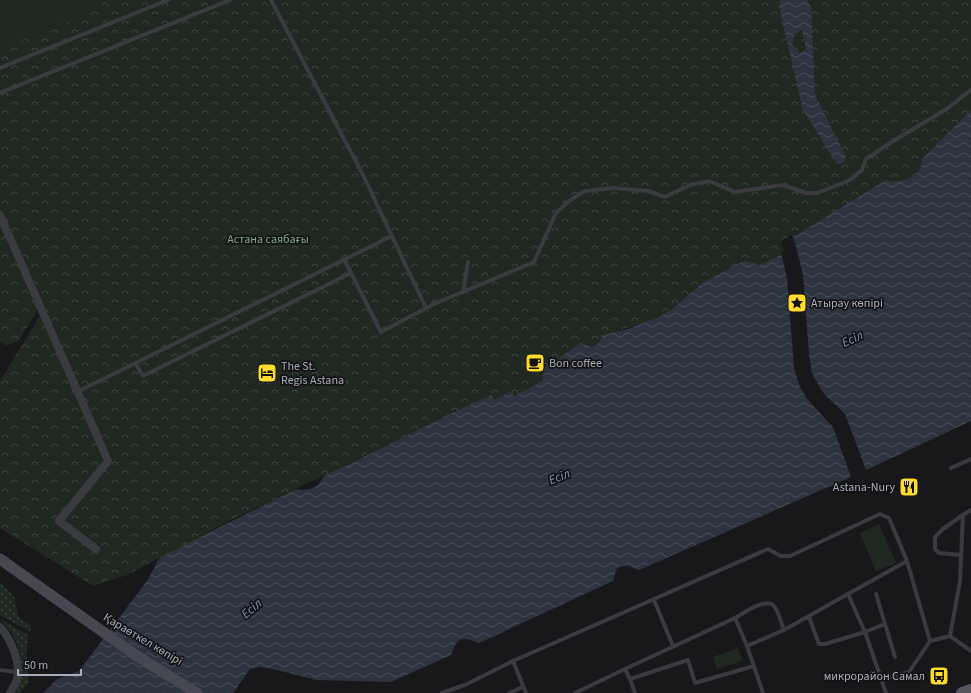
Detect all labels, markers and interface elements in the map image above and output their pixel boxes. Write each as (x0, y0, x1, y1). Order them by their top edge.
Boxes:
park label: Астана саябағы (227, 231, 309, 248)
place icon: Атырау көпірі (786, 292, 808, 314)
place label: Атырау көпірі (811, 295, 883, 312)
water label: Есіл (839, 326, 866, 352)
cafe icon: Bon coffee (524, 352, 546, 374)
place label: Bon coffee (549, 355, 602, 372)
place label: The St. Regis Astana (281, 358, 344, 389)
hotel icon: The St. Regis Astana (256, 362, 278, 384)
water label: Есіл (546, 464, 573, 489)
restaurant icon: Astana-Nury (898, 476, 920, 498)
place label: Astana-Nury (833, 479, 895, 496)
water label: Есіл (237, 595, 266, 623)
street label: Қараөткел көпірі (100, 609, 186, 670)
scale bar (18, 651, 81, 677)
text: 50 m (24, 657, 48, 674)
bus stop icon: микрорайон Самал (928, 665, 950, 687)
place label: микрорайон Самал (824, 668, 925, 685)

